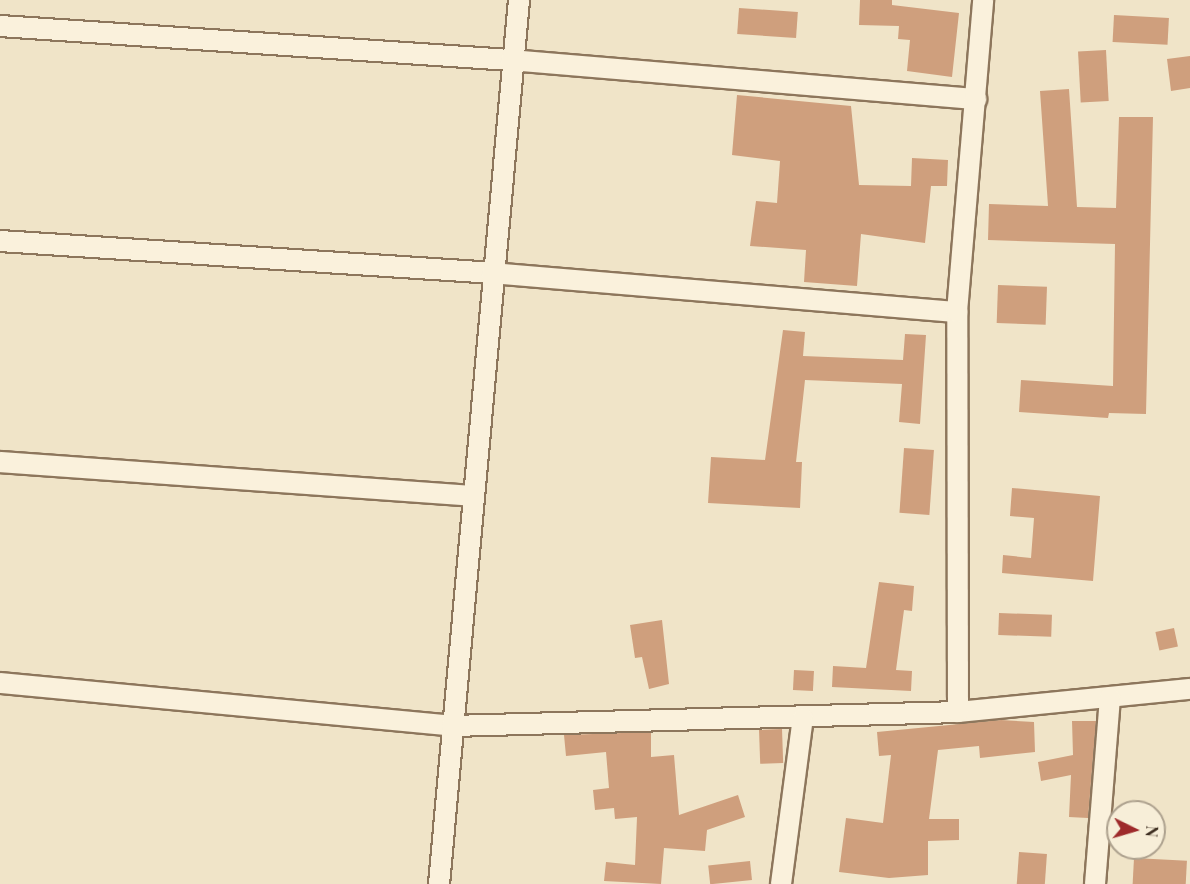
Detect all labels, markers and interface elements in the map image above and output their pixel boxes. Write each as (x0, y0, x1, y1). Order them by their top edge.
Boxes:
north arrow (1106, 800, 1166, 860)
text: N (1141, 825, 1163, 838)

